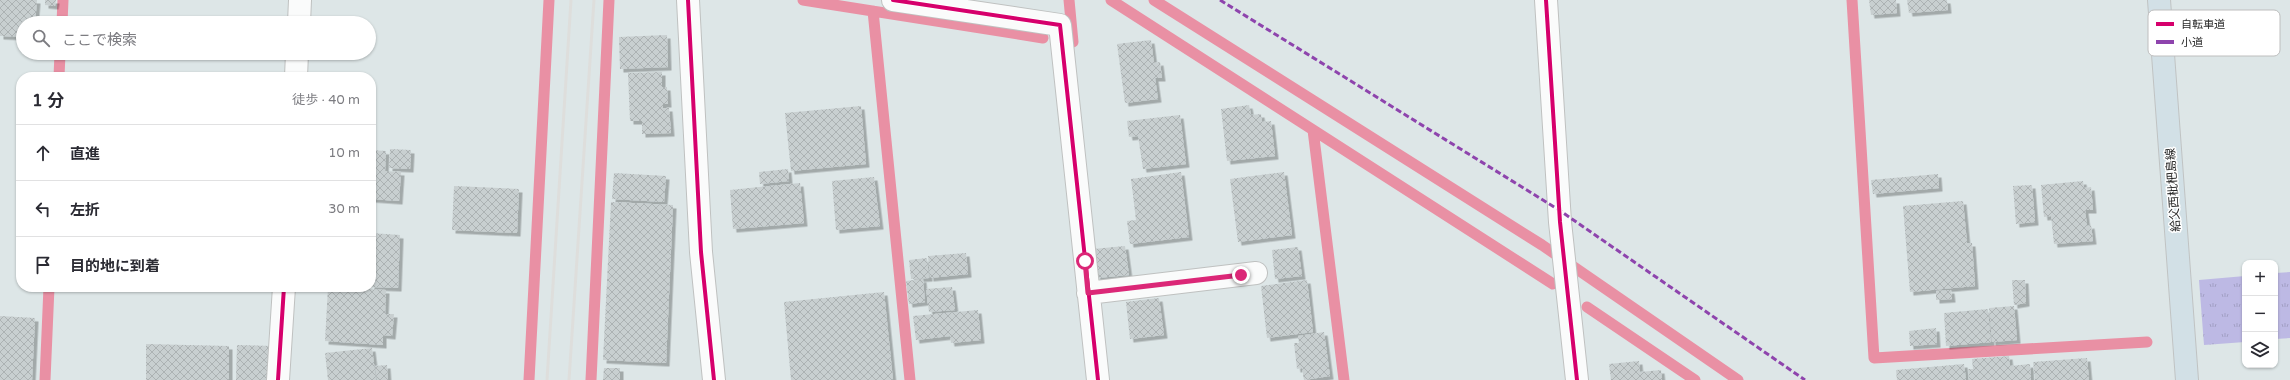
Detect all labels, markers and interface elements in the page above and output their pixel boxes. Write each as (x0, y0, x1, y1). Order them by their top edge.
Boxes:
legend (2148, 10, 2280, 56)
search box (16, 16, 376, 60)
text: 自転車道 (2181, 18, 2225, 31)
icon: search (30, 27, 52, 49)
text: ここで検索 (62, 31, 137, 49)
text: 小道 (2181, 36, 2203, 49)
text: 1 分 (32, 90, 64, 111)
text: 徒歩 · 40 m (292, 92, 360, 108)
icon: ahead (32, 142, 54, 164)
text: 直進 (70, 145, 100, 163)
text: 10 m (328, 145, 360, 161)
street label: 給父西枇杷島線 (2163, 148, 2183, 232)
icon: left (32, 198, 54, 220)
text: 左折 (70, 201, 100, 219)
text: 30 m (328, 201, 360, 217)
route start (1076, 252, 1094, 270)
icon: arrive (32, 254, 54, 276)
text: 目的地に到着 (70, 257, 160, 275)
map controls (2242, 260, 2278, 368)
button: + (2242, 260, 2278, 296)
route end (1232, 266, 1250, 284)
button: − (2242, 296, 2278, 332)
button: layers (2242, 332, 2278, 368)

